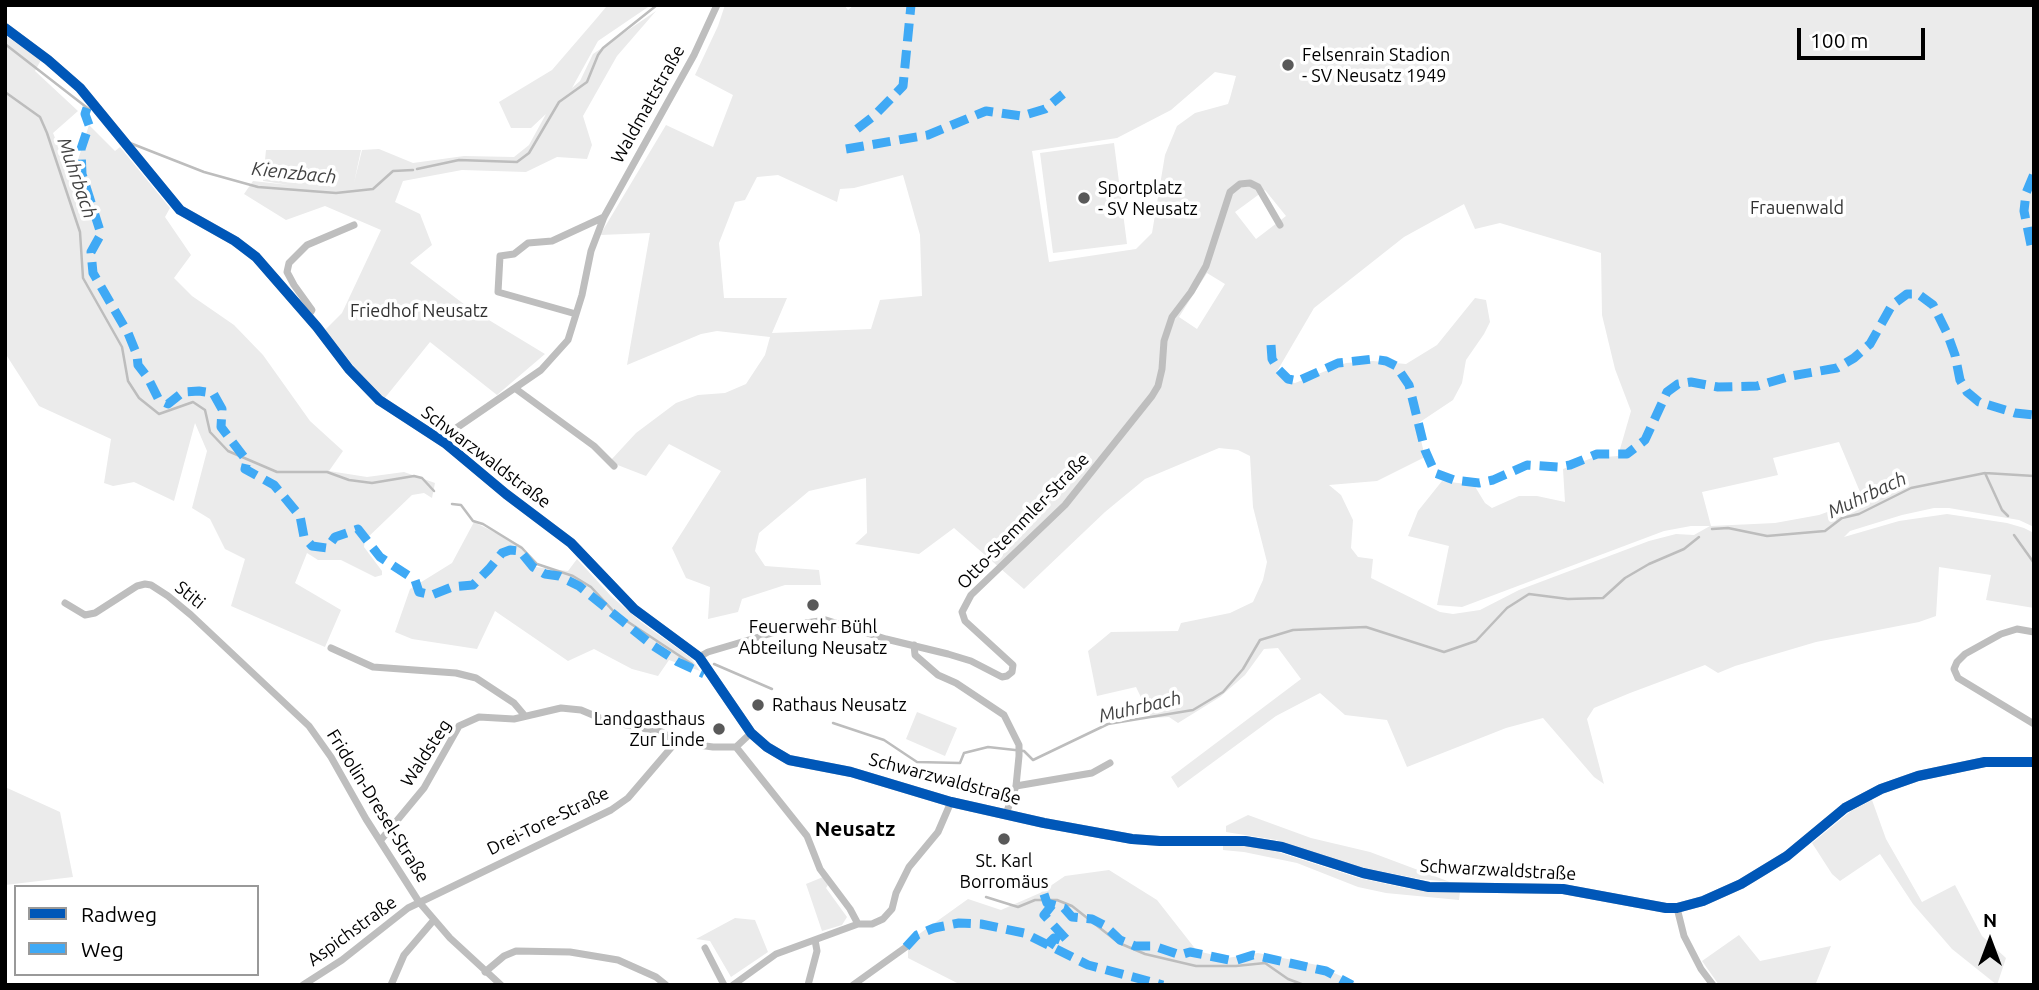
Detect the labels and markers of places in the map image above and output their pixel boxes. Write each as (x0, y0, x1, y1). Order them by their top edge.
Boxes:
place label: Felsenrain Stadion - SV Neusatz 1949 (1302, 44, 1450, 86)
marker: Felsenrain Stadion - SV Neusatz 1949 (1280, 57, 1296, 73)
place label: Sportplatz - SV Neusatz (1098, 177, 1198, 220)
marker: Sportplatz - SV Neusatz (1076, 190, 1092, 206)
marker: Feuerwehr Bühl Abteilung Neusatz (805, 597, 821, 613)
place label: Feuerwehr Bühl Abteilung Neusatz (739, 616, 887, 658)
place label: Rathaus Neusatz (772, 694, 907, 716)
marker: Rathaus Neusatz (750, 697, 766, 713)
place label: Landgasthaus Zur Linde (594, 708, 705, 750)
marker: Landgasthaus Zur Linde (711, 721, 727, 737)
marker: St. Karl Borromäus (996, 831, 1012, 847)
place label: St. Karl Borromäus (960, 850, 1048, 892)

